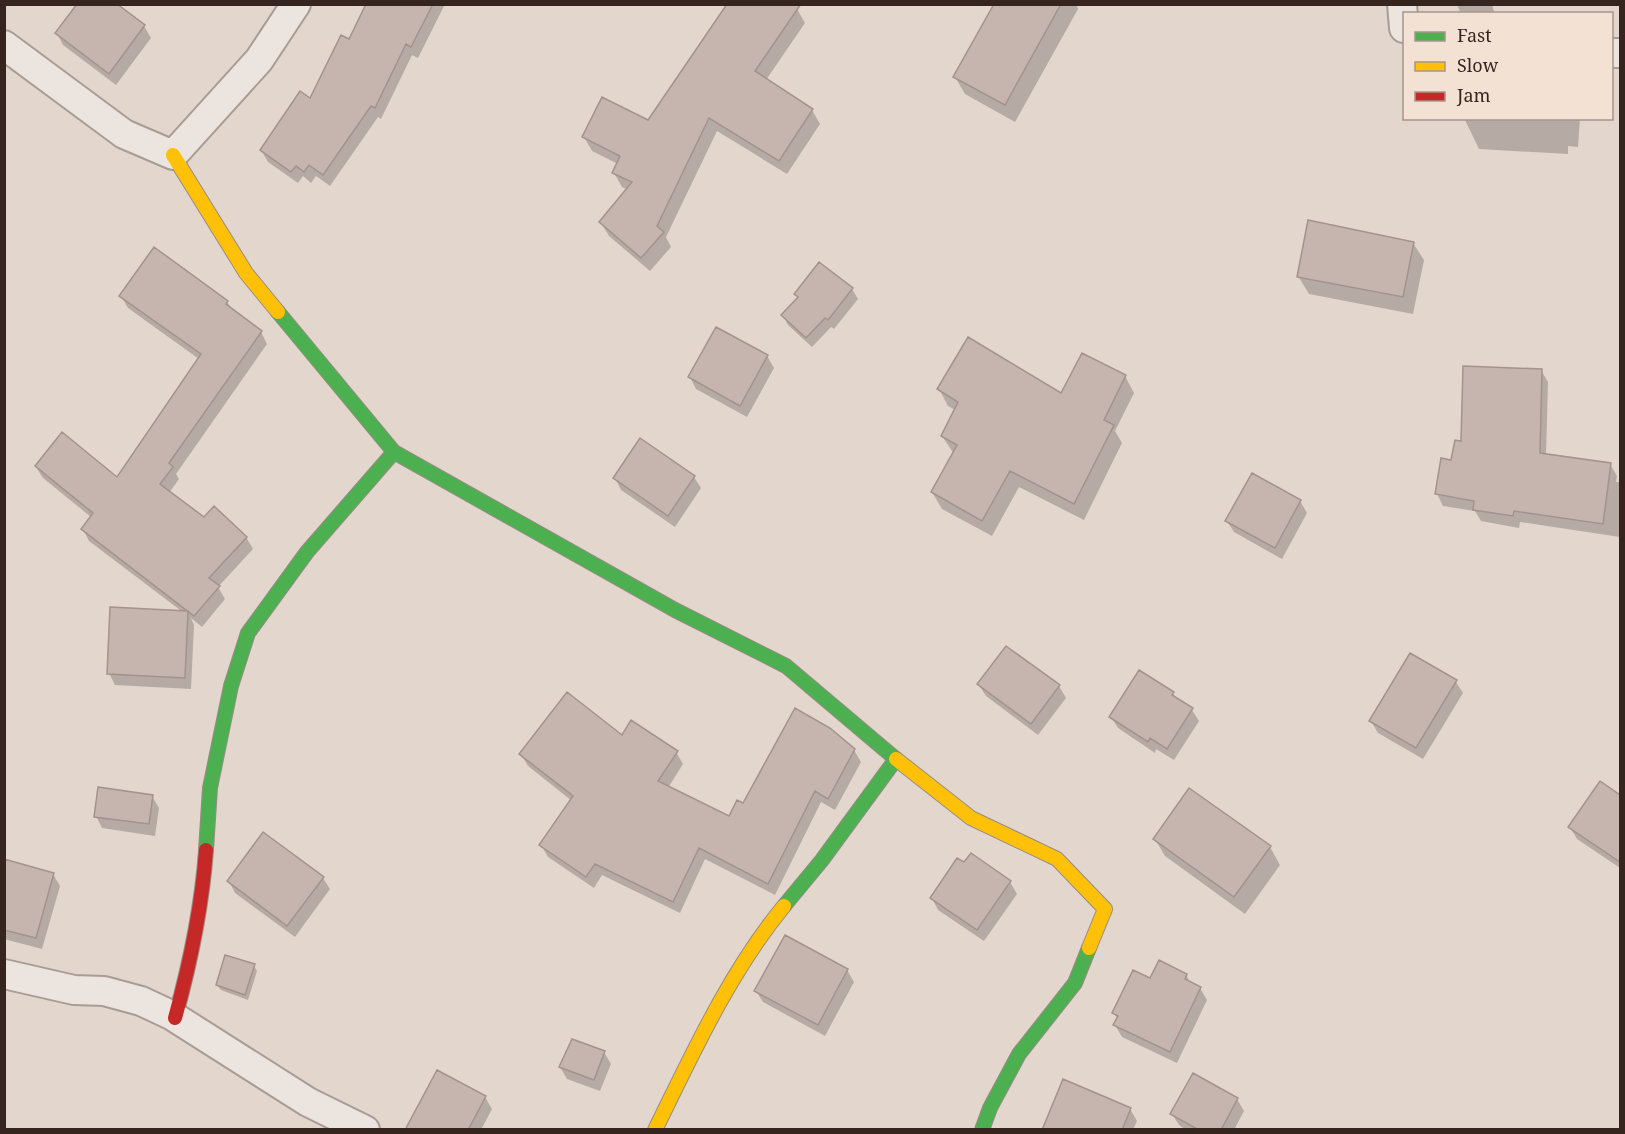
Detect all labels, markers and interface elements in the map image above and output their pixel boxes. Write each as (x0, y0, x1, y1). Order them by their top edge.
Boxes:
legend (1403, 12, 1613, 120)
text: Fast (1457, 23, 1492, 47)
text: Slow (1457, 53, 1499, 77)
text: Jam (1456, 83, 1491, 107)

